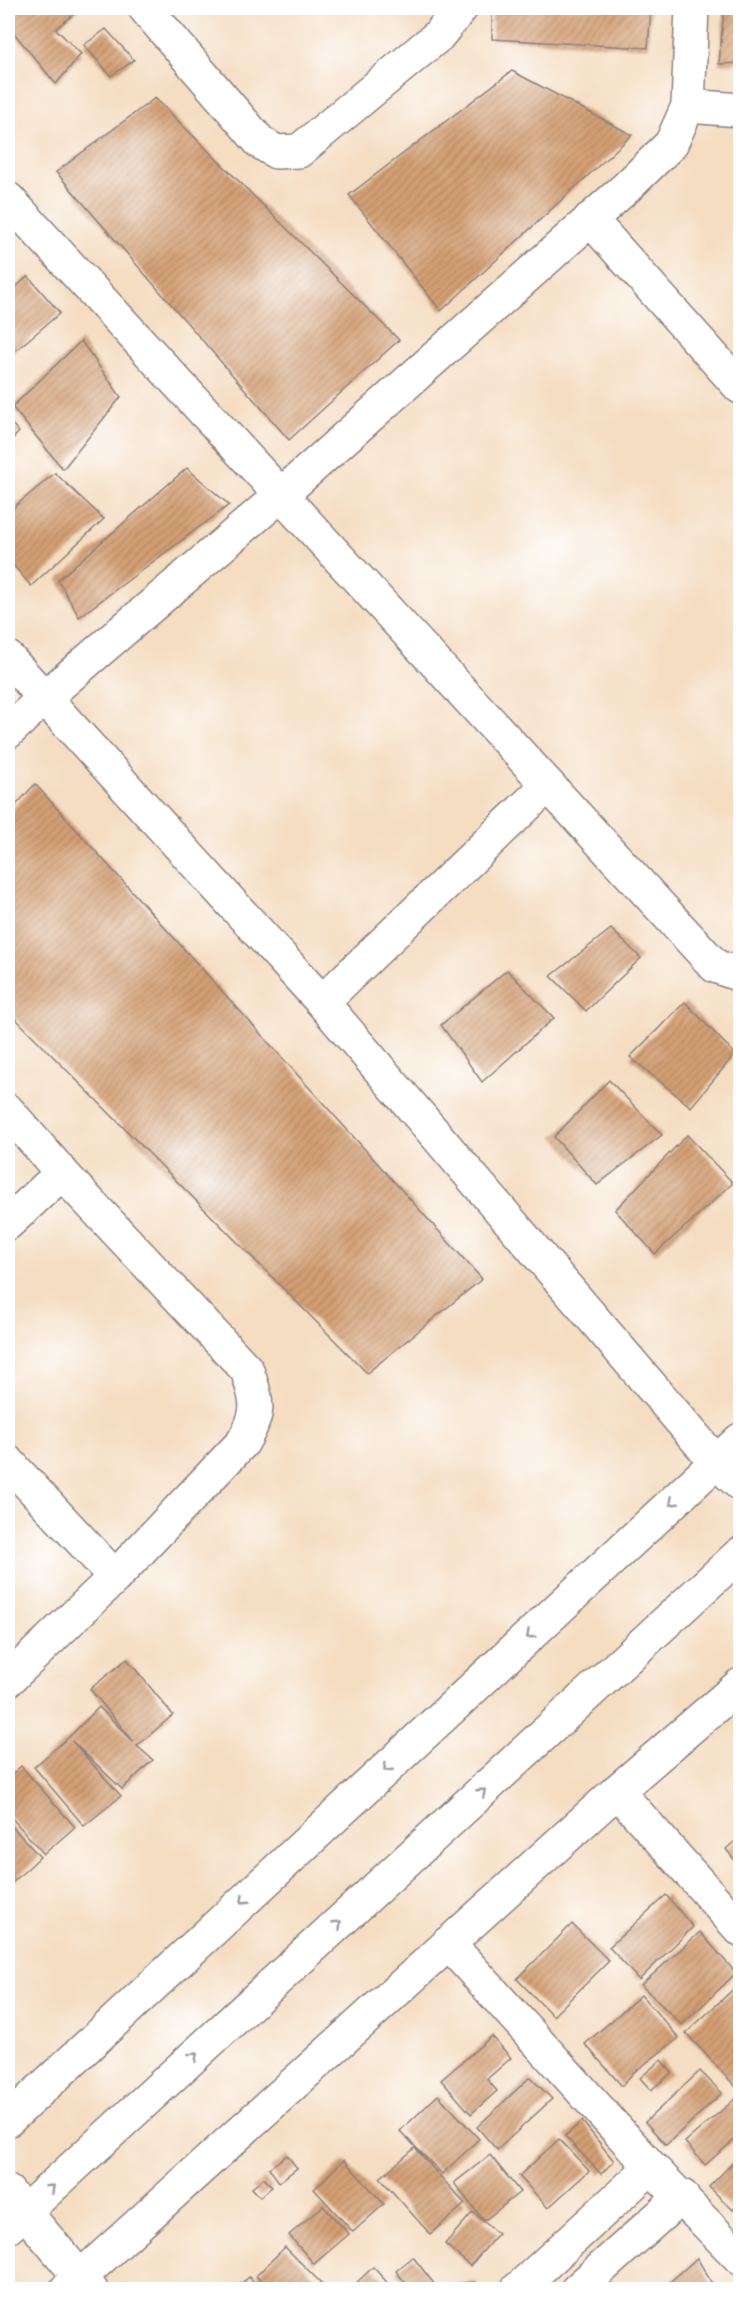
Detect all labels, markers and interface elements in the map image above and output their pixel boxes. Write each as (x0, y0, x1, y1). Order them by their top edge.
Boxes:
one-way arrow (669, 1495, 680, 1506)
one-way arrow (526, 1628, 537, 1639)
one-way arrow (384, 1761, 394, 1772)
one-way arrow (475, 1788, 485, 1799)
one-way arrow (241, 1893, 252, 1904)
one-way arrow (331, 1920, 342, 1931)
one-way arrow (188, 2052, 198, 2063)
one-way arrow (43, 2184, 54, 2195)

